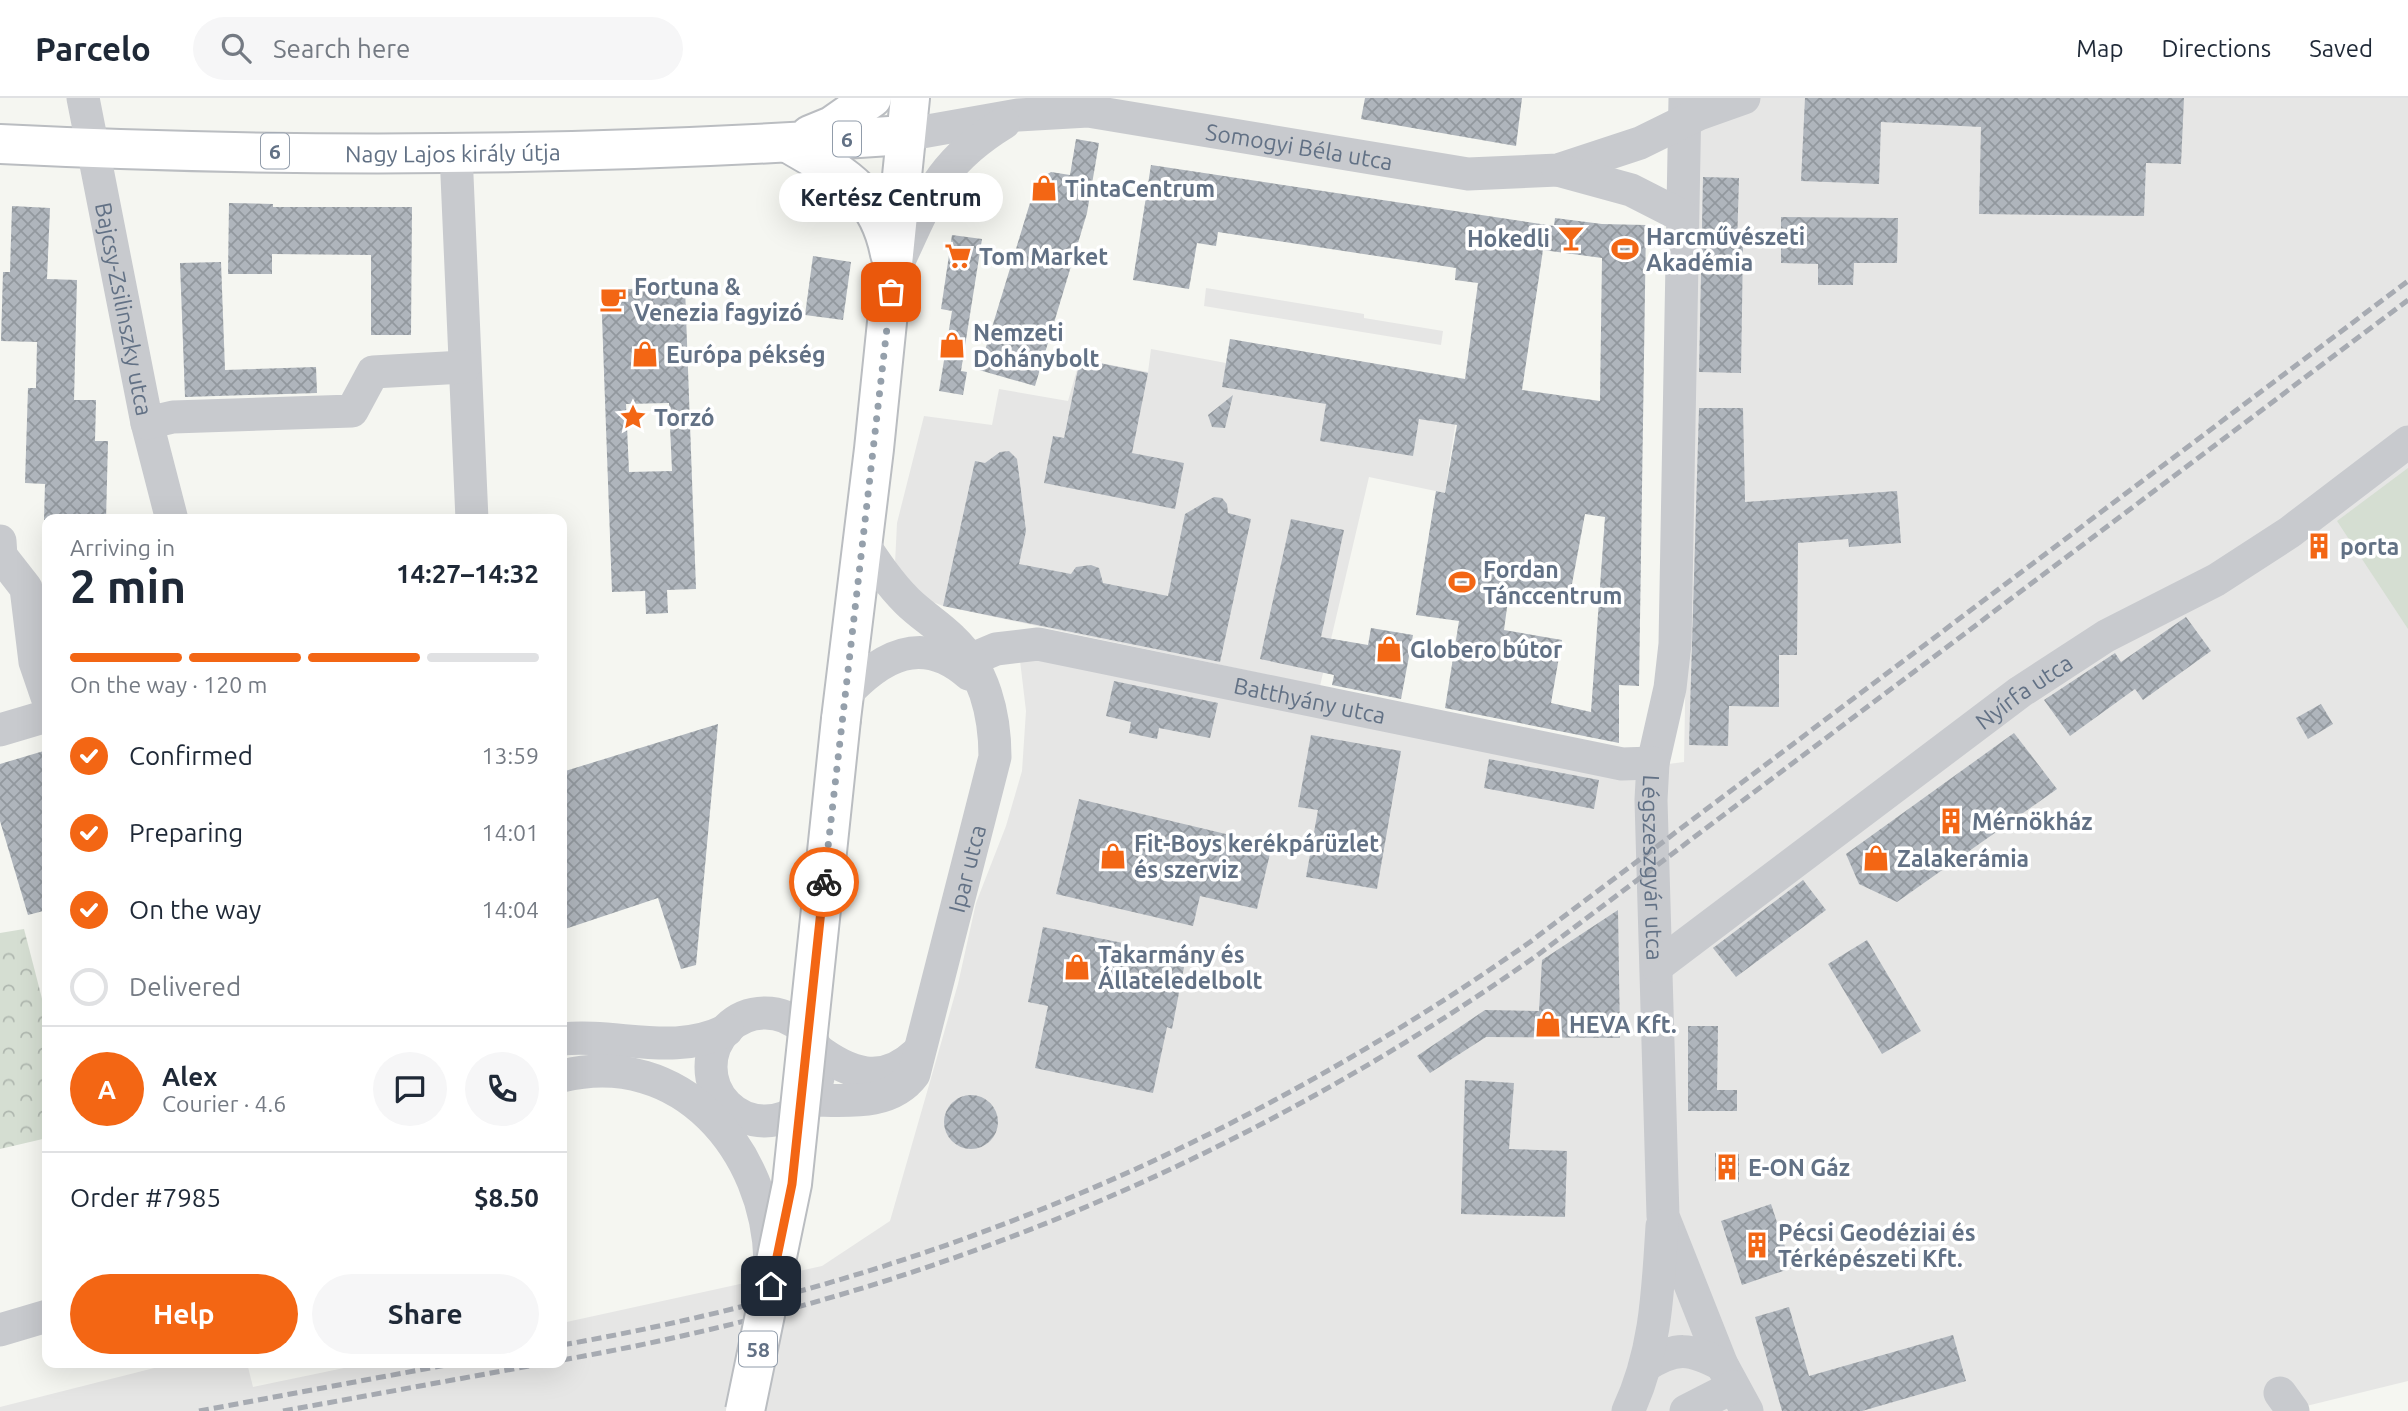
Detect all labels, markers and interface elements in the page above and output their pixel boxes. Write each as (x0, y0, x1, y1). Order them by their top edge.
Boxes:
search box (193, 17, 683, 80)
icon: search (217, 29, 255, 67)
text: Parcelo (35, 30, 151, 67)
text: Search here (273, 34, 410, 63)
text: Map (2076, 35, 2123, 62)
text: Directions (2161, 35, 2271, 62)
text: Saved (2309, 35, 2373, 62)
street label: Somogyi Béla utca (1204, 118, 1395, 174)
road number: 6 (833, 121, 861, 156)
road number: 6 (261, 134, 289, 168)
street label: Nagy Lajos király útja (345, 139, 561, 166)
callout: Kertész Centrum (779, 173, 1003, 222)
shop icon: TintaCentrum (1029, 173, 1059, 203)
place label: TintaCentrum (1065, 176, 1215, 201)
text: Kertész Centrum (800, 185, 982, 210)
street label: Bajcsy-Zsilinszky utca (91, 200, 158, 418)
bar icon: Hokedli (1556, 223, 1586, 253)
place label: Harcművészeti Akadémia (1646, 224, 1805, 275)
place label: Hokedli (1467, 226, 1550, 251)
sports icon: Harcművészeti Akadémia (1610, 234, 1640, 264)
supermarket icon: Tom Market (943, 241, 973, 271)
place label: Tom Market (979, 244, 1108, 269)
pin (861, 262, 921, 322)
icon: bag (872, 273, 910, 311)
place label: Fortuna & Venezia fagyizó (634, 274, 803, 325)
cafe icon: Fortuna & Venezia fagyizó (598, 284, 628, 314)
place label: Nemzeti Dohánybolt (973, 320, 1099, 371)
shop icon: Nemzeti Dohánybolt (937, 330, 967, 360)
shop icon: Európa pékség (630, 339, 660, 369)
place label: Európa pékség (666, 342, 826, 367)
place icon: Torzó (618, 402, 648, 432)
place label: Torzó (654, 405, 715, 430)
building icon: porta (2304, 531, 2334, 561)
place label: porta (2340, 534, 2399, 559)
text: Arriving in (70, 535, 175, 560)
place label: Fordan Tánccentrum (1483, 557, 1622, 608)
text: 14:27–14:32 (396, 559, 539, 588)
text: 2 min (70, 560, 186, 612)
sports icon: Fordan Tánccentrum (1447, 567, 1477, 597)
shop icon: Globero bútor (1374, 634, 1404, 664)
place label: Globero bútor (1410, 637, 1563, 662)
street label: Nyírfa utca (1970, 649, 2077, 734)
text: On the way · 120 m (70, 672, 267, 697)
street label: Batthyány utca (1232, 672, 1388, 728)
icon: check (70, 737, 108, 775)
text: Confirmed (129, 741, 253, 770)
text: 13:59 (481, 743, 539, 768)
street label: Légszeszgyár utca (1638, 774, 1668, 961)
building icon: Mérnökház (1936, 806, 1966, 836)
place label: Mérnökház (1972, 809, 2093, 834)
icon: check (70, 814, 108, 852)
text: Preparing (129, 818, 243, 847)
text: 14:01 (481, 820, 539, 845)
street label: Ipar utca (943, 822, 990, 915)
place label: Fit-Boys kerékpárüzlet és szerviz (1134, 831, 1379, 882)
shop icon: Fit-Boys kerékpárüzlet és szerviz (1098, 841, 1128, 871)
shop icon: Zalakerámia (1861, 843, 1891, 873)
place label: Zalakerámia (1897, 846, 2029, 871)
courier (789, 847, 859, 917)
icon: bike (805, 863, 843, 901)
icon: check (70, 891, 108, 929)
text: On the way (129, 895, 261, 924)
text: 14:04 (481, 897, 539, 922)
place label: Takarmány és Állateledelbolt (1098, 942, 1262, 993)
shop icon: Takarmány és Állateledelbolt (1062, 952, 1092, 982)
text: Delivered (129, 972, 241, 1001)
shop icon: HEVA Kft. (1533, 1009, 1563, 1039)
place label: HEVA Kft. (1569, 1012, 1677, 1037)
button: chat (373, 1052, 447, 1126)
button: phone (465, 1052, 539, 1126)
text: Alex (162, 1062, 217, 1091)
text: A (98, 1075, 116, 1104)
text: Courier · 4.6 (162, 1091, 286, 1116)
building icon: E-ON Gáz (1712, 1152, 1742, 1182)
place label: E-ON Gáz (1748, 1155, 1850, 1180)
text: Order #7985 (70, 1183, 221, 1212)
text: $8.50 (474, 1183, 539, 1212)
place label: Pécsi Geodéziai és Térképészeti Kft. (1778, 1220, 1976, 1271)
building icon: Pécsi Geodéziai és Térképészeti Kft. (1742, 1230, 1772, 1260)
pin (741, 1256, 801, 1316)
icon: home (752, 1267, 790, 1305)
button: Help (70, 1274, 298, 1354)
button: Share (312, 1274, 539, 1354)
road number: 58 (739, 1332, 777, 1366)

